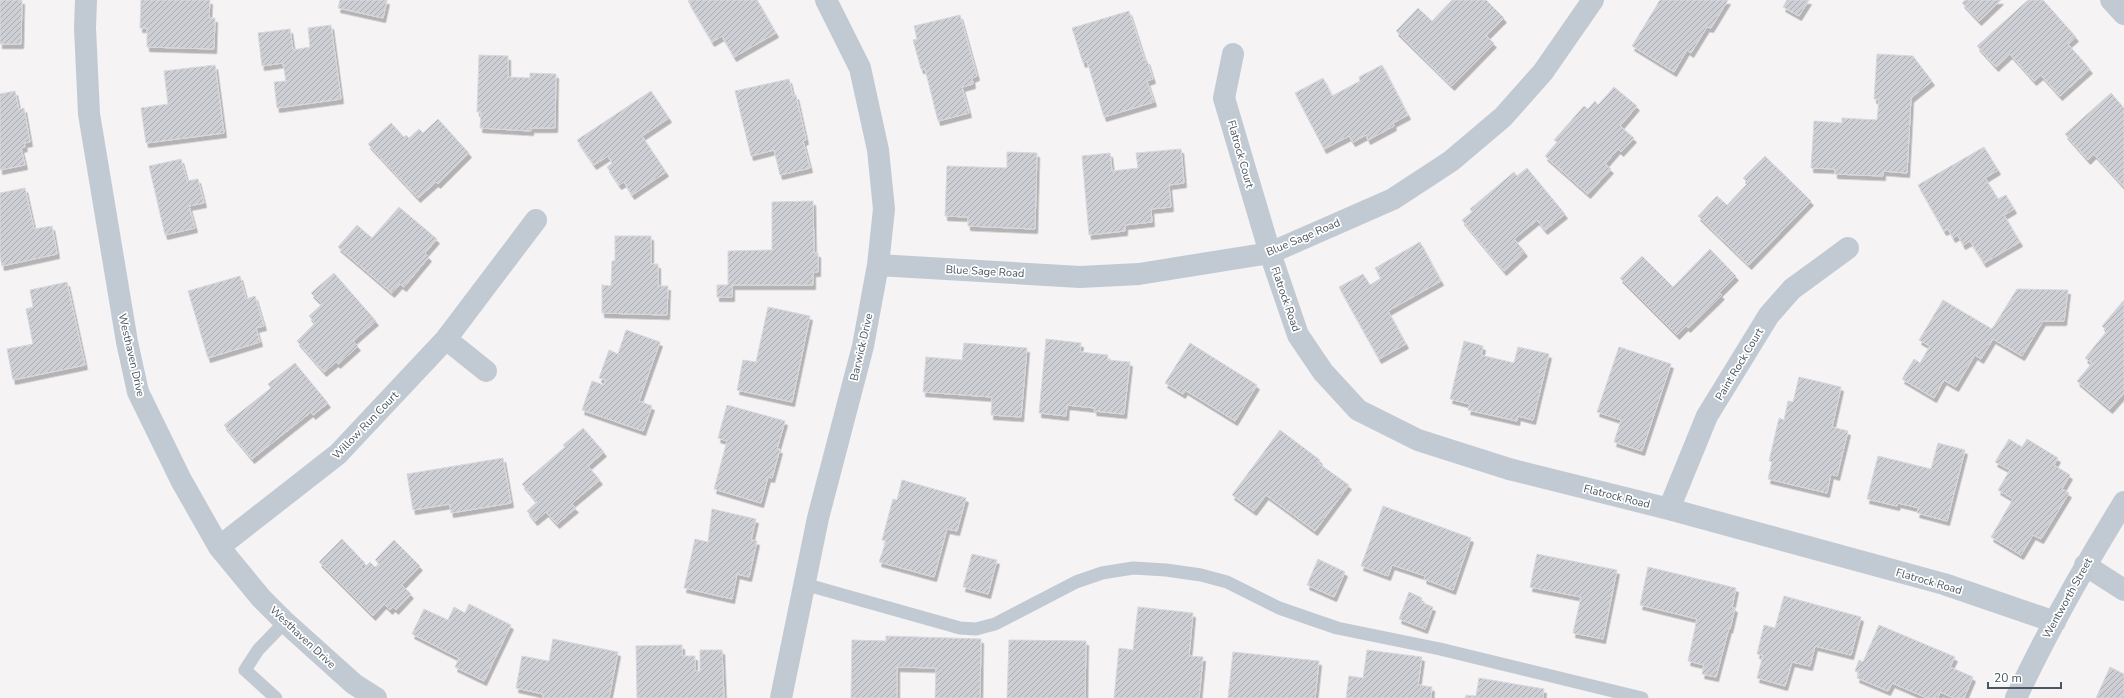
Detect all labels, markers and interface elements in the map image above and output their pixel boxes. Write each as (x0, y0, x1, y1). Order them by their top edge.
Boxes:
street label: Flatrock Court (1224, 119, 1257, 190)
street label: Blue Sage Road (1264, 215, 1342, 260)
street label: Blue Sage Road (945, 262, 1025, 281)
street label: Flatrock Road (1267, 265, 1304, 334)
street label: Westhaven Drive (115, 312, 148, 398)
street label: Barwick Drive (846, 312, 877, 382)
street label: Paint Rock Court (1712, 325, 1767, 403)
street label: Willow Run Court (329, 388, 402, 463)
street label: Flatrock Road (1582, 481, 1652, 512)
street label: Wentworth Street (2039, 555, 2096, 641)
street label: Flatrock Road (1894, 565, 1964, 598)
street label: Westhaven Drive (266, 603, 339, 672)
scale bar (1988, 664, 2061, 690)
text: 20 m (1994, 670, 2022, 686)

